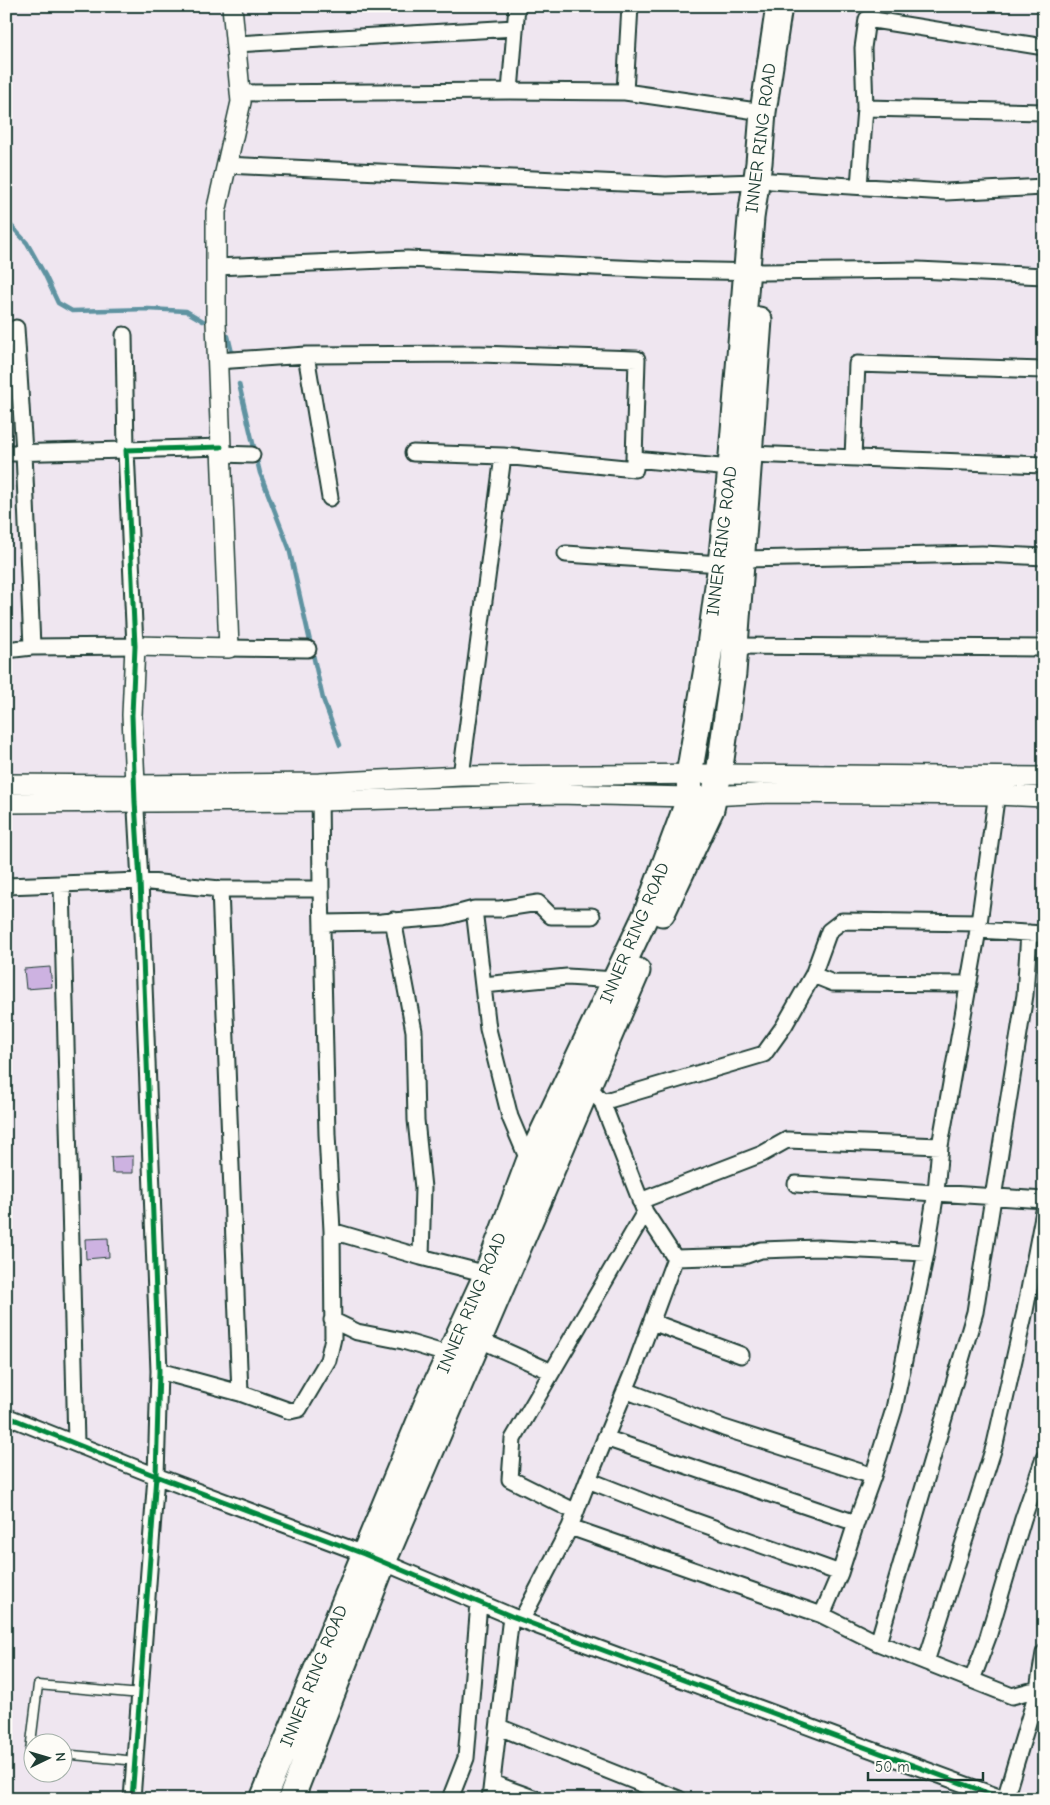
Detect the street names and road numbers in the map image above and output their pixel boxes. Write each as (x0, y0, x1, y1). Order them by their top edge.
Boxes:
street label: INNER RING ROAD (741, 62, 781, 214)
street label: INNER RING ROAD (702, 465, 742, 617)
street label: INNER RING ROAD (596, 859, 674, 1007)
street label: INNER RING ROAD (433, 1229, 511, 1377)
street label: INNER RING ROAD (276, 1602, 352, 1750)

